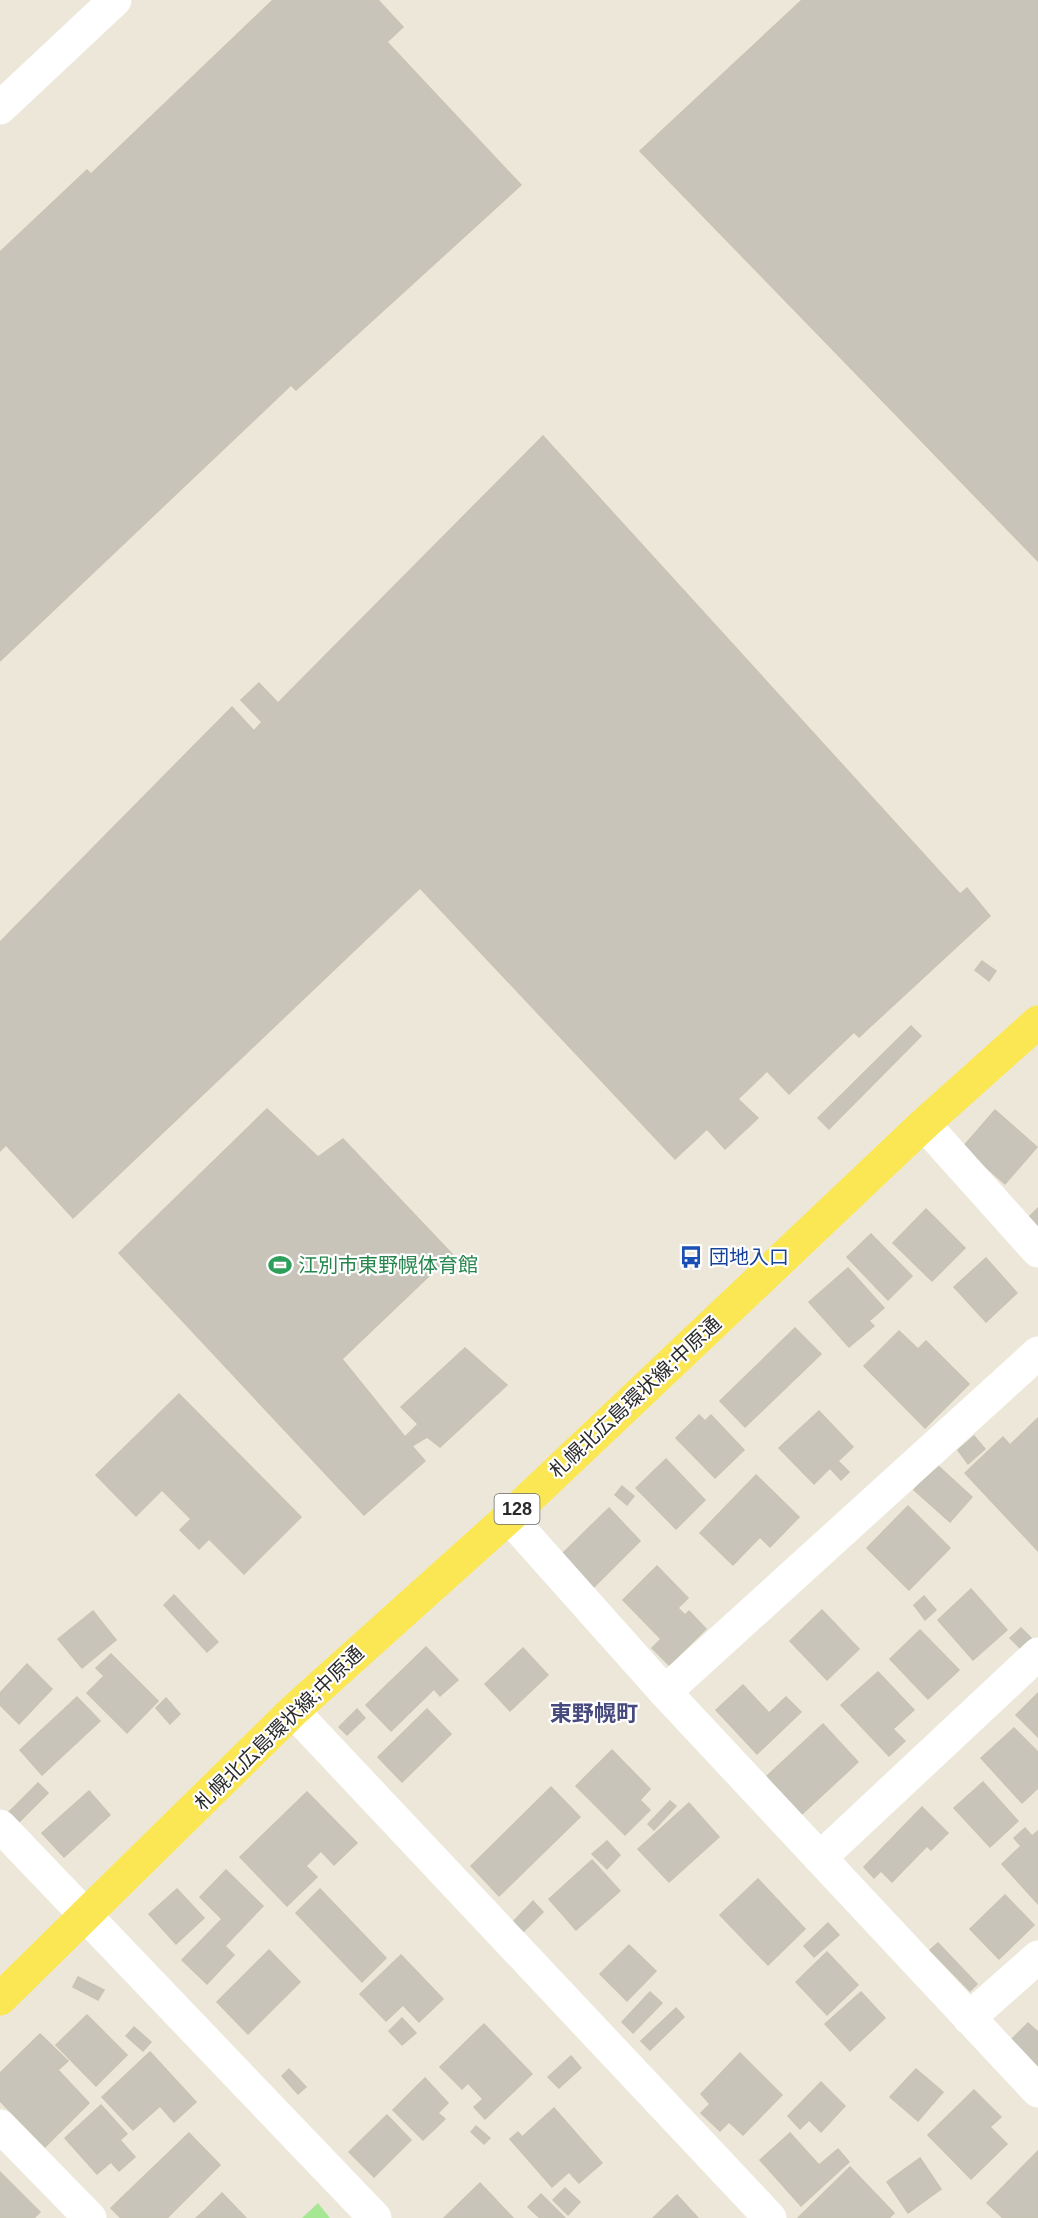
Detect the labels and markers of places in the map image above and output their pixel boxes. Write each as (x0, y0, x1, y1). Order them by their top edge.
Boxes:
bus stop icon: 団地入口 (678, 1244, 704, 1270)
place label: 団地入口 (709, 1246, 789, 1268)
sports icon: 江別市東野幌体育館 (267, 1252, 293, 1278)
place label: 江別市東野幌体育館 (298, 1254, 478, 1276)

